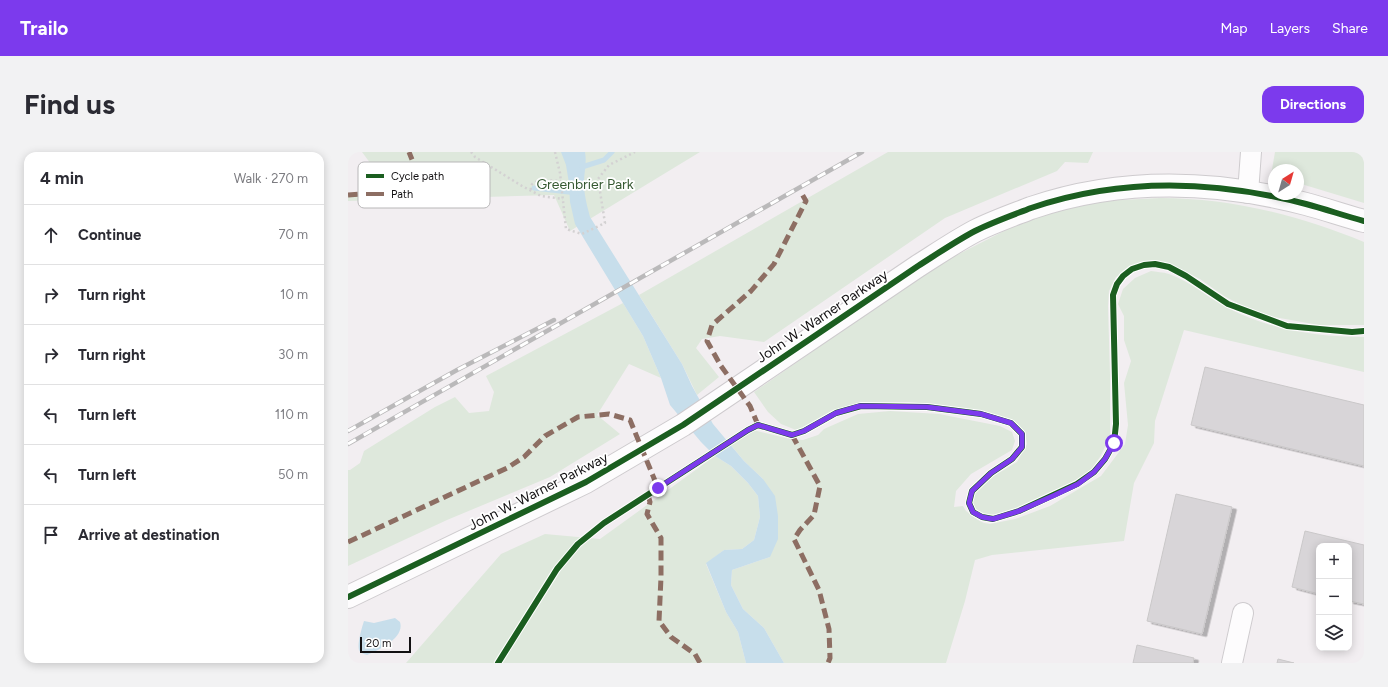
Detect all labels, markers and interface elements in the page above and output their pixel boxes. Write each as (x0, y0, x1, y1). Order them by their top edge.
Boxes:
text: Trailo (20, 17, 68, 40)
text: Map (1220, 20, 1248, 37)
text: Layers (1270, 20, 1310, 37)
text: Share (1332, 20, 1368, 37)
button: Directions (1262, 86, 1364, 123)
text: Find us (24, 87, 115, 121)
legend (358, 162, 490, 208)
north arrow (1268, 164, 1304, 200)
text: 4 min (40, 168, 84, 188)
text: Cycle path (391, 170, 444, 183)
text: Walk · 270 m (234, 171, 308, 186)
park label: Greenbrier Park (536, 176, 634, 193)
text: Path (391, 188, 413, 201)
icon: ahead (40, 224, 62, 246)
text: Continue (78, 226, 141, 244)
text: 70 m (278, 227, 308, 242)
street label: John W. Warner Parkway (754, 266, 892, 367)
icon: right (40, 284, 62, 306)
text: Turn right (78, 286, 146, 304)
text: 10 m (280, 287, 308, 302)
icon: right (40, 344, 62, 366)
text: Turn right (78, 346, 146, 364)
text: 30 m (278, 347, 308, 362)
icon: left (40, 404, 62, 426)
text: Turn left (78, 406, 136, 424)
text: 110 m (275, 407, 308, 422)
route start (1105, 434, 1123, 452)
street label: John W. Warner Parkway (466, 449, 611, 534)
icon: left (40, 464, 62, 486)
text: Turn left (78, 466, 136, 484)
text: 50 m (278, 467, 308, 482)
route end (649, 479, 667, 497)
icon: arrive (40, 524, 62, 546)
text: Arrive at destination (78, 526, 219, 544)
map controls (1316, 543, 1352, 651)
button: + (1316, 543, 1352, 579)
button: − (1316, 579, 1352, 615)
button: layers (1316, 615, 1352, 651)
scale bar (360, 635, 411, 654)
text: 20 m (366, 637, 391, 650)

